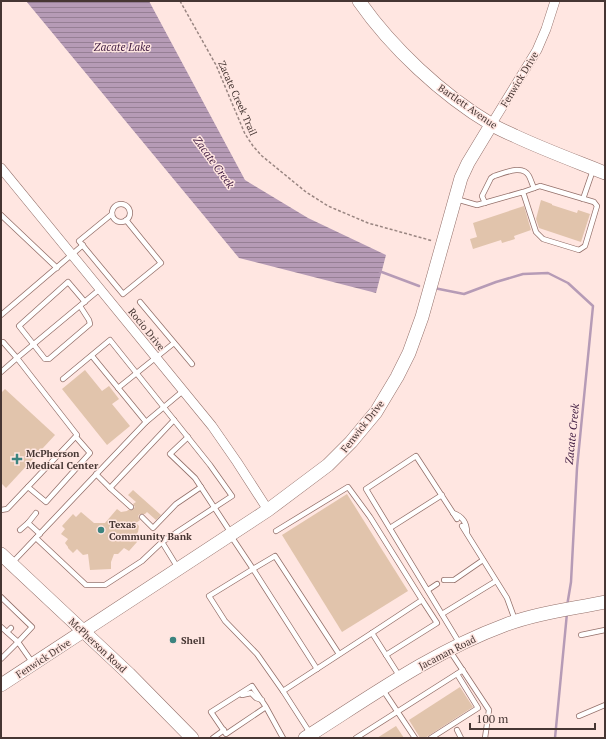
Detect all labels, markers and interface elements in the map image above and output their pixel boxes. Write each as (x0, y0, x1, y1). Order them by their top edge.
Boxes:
water label: Zacate Lake (94, 40, 150, 54)
street label: Fenwick Drive (498, 49, 541, 110)
street label: Zacate Creek Trail (215, 59, 260, 138)
street label: Bartlett Avenue (436, 81, 500, 132)
water label: Zacate Creek (190, 133, 238, 191)
street label: Rocio Drive (125, 305, 168, 353)
street label: Fenwick Drive (338, 398, 387, 455)
water label: Zacate Creek (562, 402, 582, 465)
place label: McPherson Medical Center (26, 447, 99, 472)
marker: McPherson Medical Center (11, 453, 23, 465)
place label: Texas Community Bank (109, 518, 192, 543)
marker: Texas Community Bank (96, 525, 106, 535)
street label: McPherson Road (66, 615, 130, 676)
street label: Jacaman Road (416, 632, 478, 672)
place label: Shell (181, 634, 206, 647)
marker: Shell (168, 635, 178, 645)
street label: Fenwick Drive (13, 636, 73, 681)
scale bar (470, 705, 595, 731)
text: 100 m (476, 711, 509, 726)

